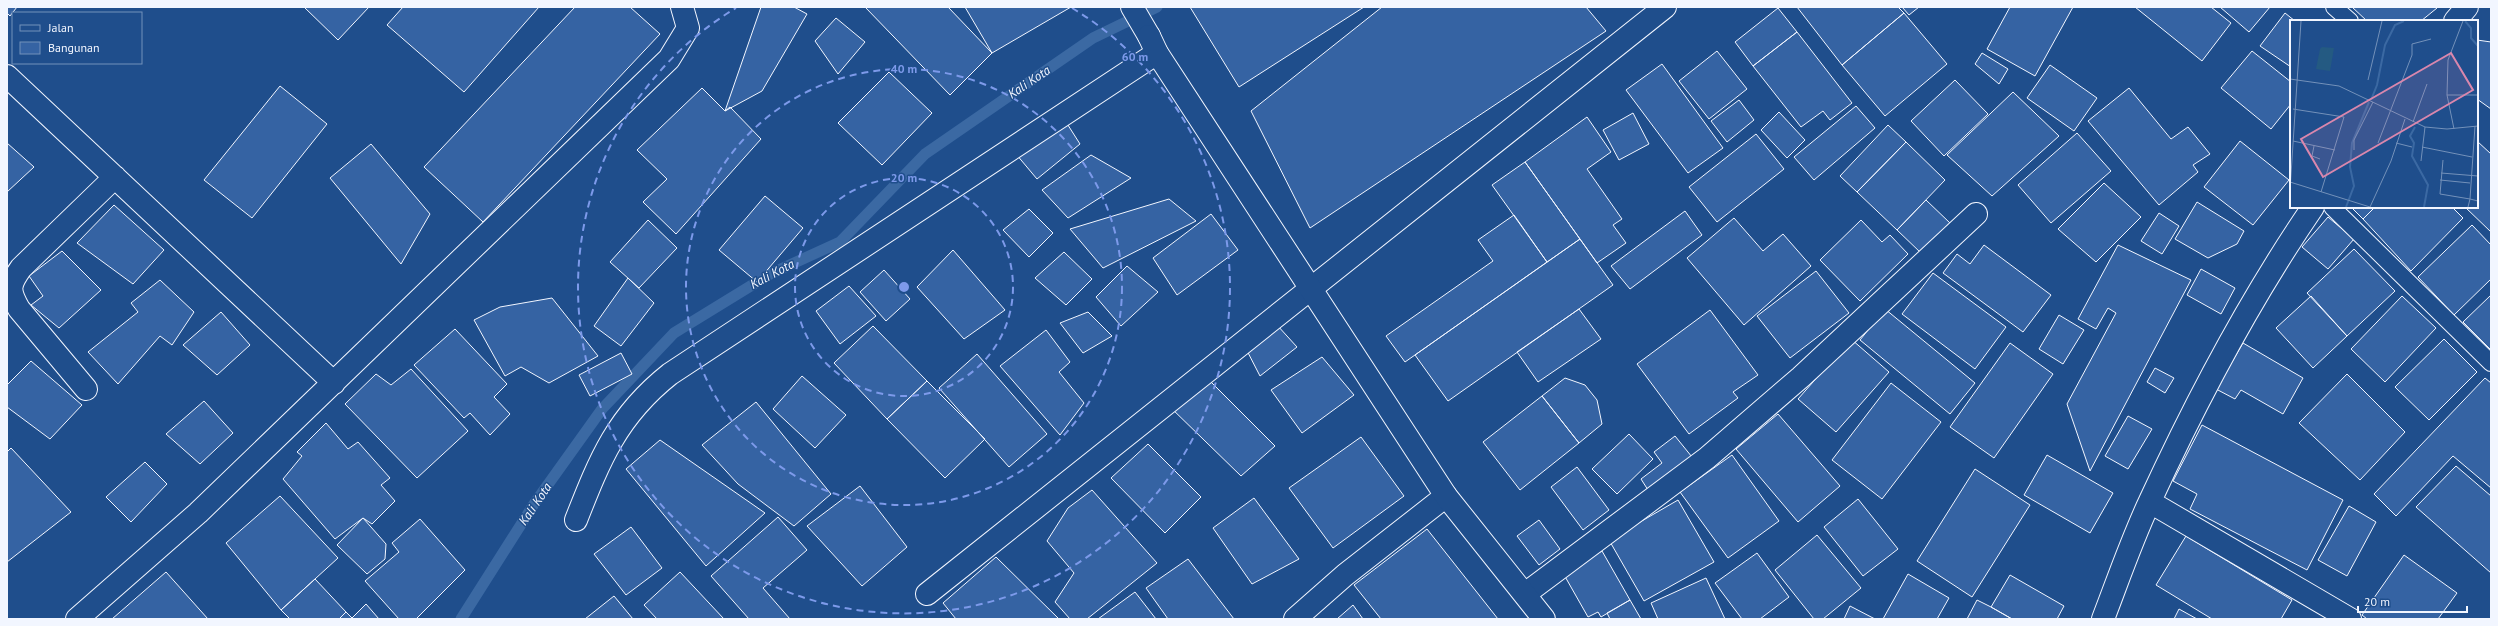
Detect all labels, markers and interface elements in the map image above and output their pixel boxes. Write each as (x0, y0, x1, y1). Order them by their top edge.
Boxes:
legend (12, 12, 142, 64)
text: Jalan (47, 20, 73, 35)
inset map (2290, 20, 2478, 208)
text: Bangunan (48, 40, 100, 55)
text: 60 m (1122, 49, 1148, 64)
text: 40 m (891, 61, 917, 76)
water label: Kali Kota (1004, 61, 1054, 102)
text: 20 m (891, 170, 917, 185)
water label: Kali Kota (747, 255, 798, 293)
centre of rings (897, 280, 911, 294)
water label: Kali Kota (515, 479, 556, 529)
scale bar (2358, 588, 2467, 614)
text: 20 m (2364, 594, 2390, 609)

